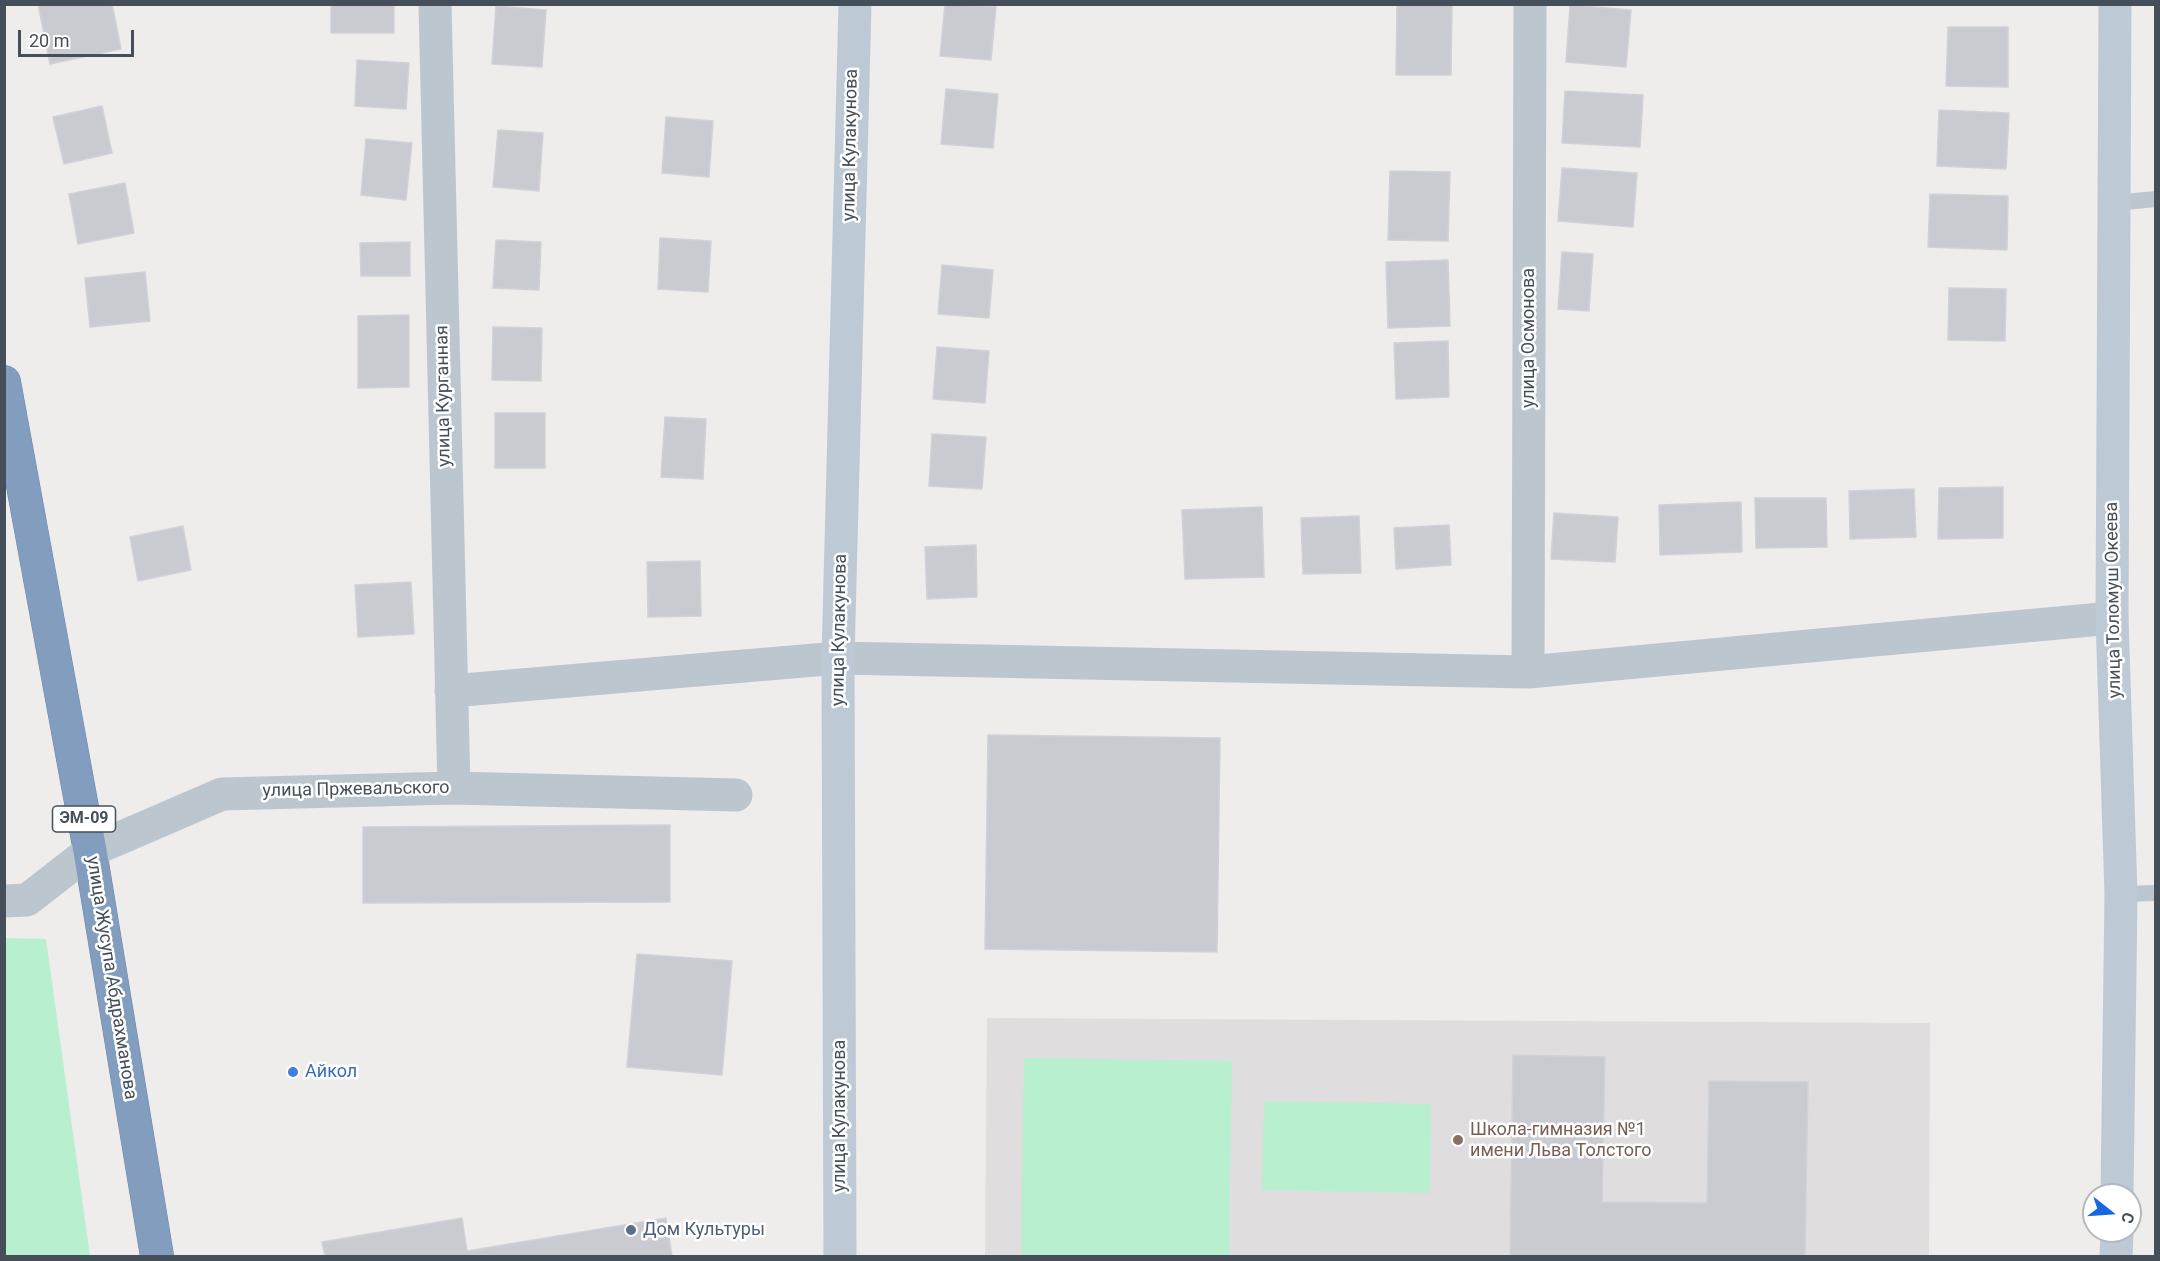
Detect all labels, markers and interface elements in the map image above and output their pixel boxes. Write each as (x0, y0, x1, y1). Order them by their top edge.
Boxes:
scale bar (21, 18, 136, 56)
text: 20 m (29, 30, 69, 51)
street label: улица Кулакунова (839, 69, 863, 221)
street label: улица Осмонова (1518, 268, 1540, 408)
street label: улица Курганная (432, 325, 456, 467)
street label: улица Толомуш Океева (2101, 502, 2127, 698)
street label: улица Кулакунова (828, 554, 852, 706)
street label: улица Пржевальского (262, 778, 450, 802)
road number: ЭМ-09 (52, 806, 116, 832)
street label: улица Жусупа Абдрахманова (81, 855, 141, 1101)
street label: улица Кулакунова (829, 1040, 851, 1192)
place label: Айкол (305, 1061, 357, 1083)
marker: Айкол (286, 1065, 300, 1079)
place label: Школа-гимназия №1 имени Льва Толстого (1470, 1119, 1652, 1162)
marker: Школа-гимназия №1 имени Льва Толстого (1451, 1133, 1465, 1147)
north arrow (2082, 1183, 2142, 1243)
text: С (2117, 1210, 2138, 1226)
place label: Дом Культуры (643, 1219, 765, 1241)
marker: Дом Культуры (624, 1223, 638, 1237)

